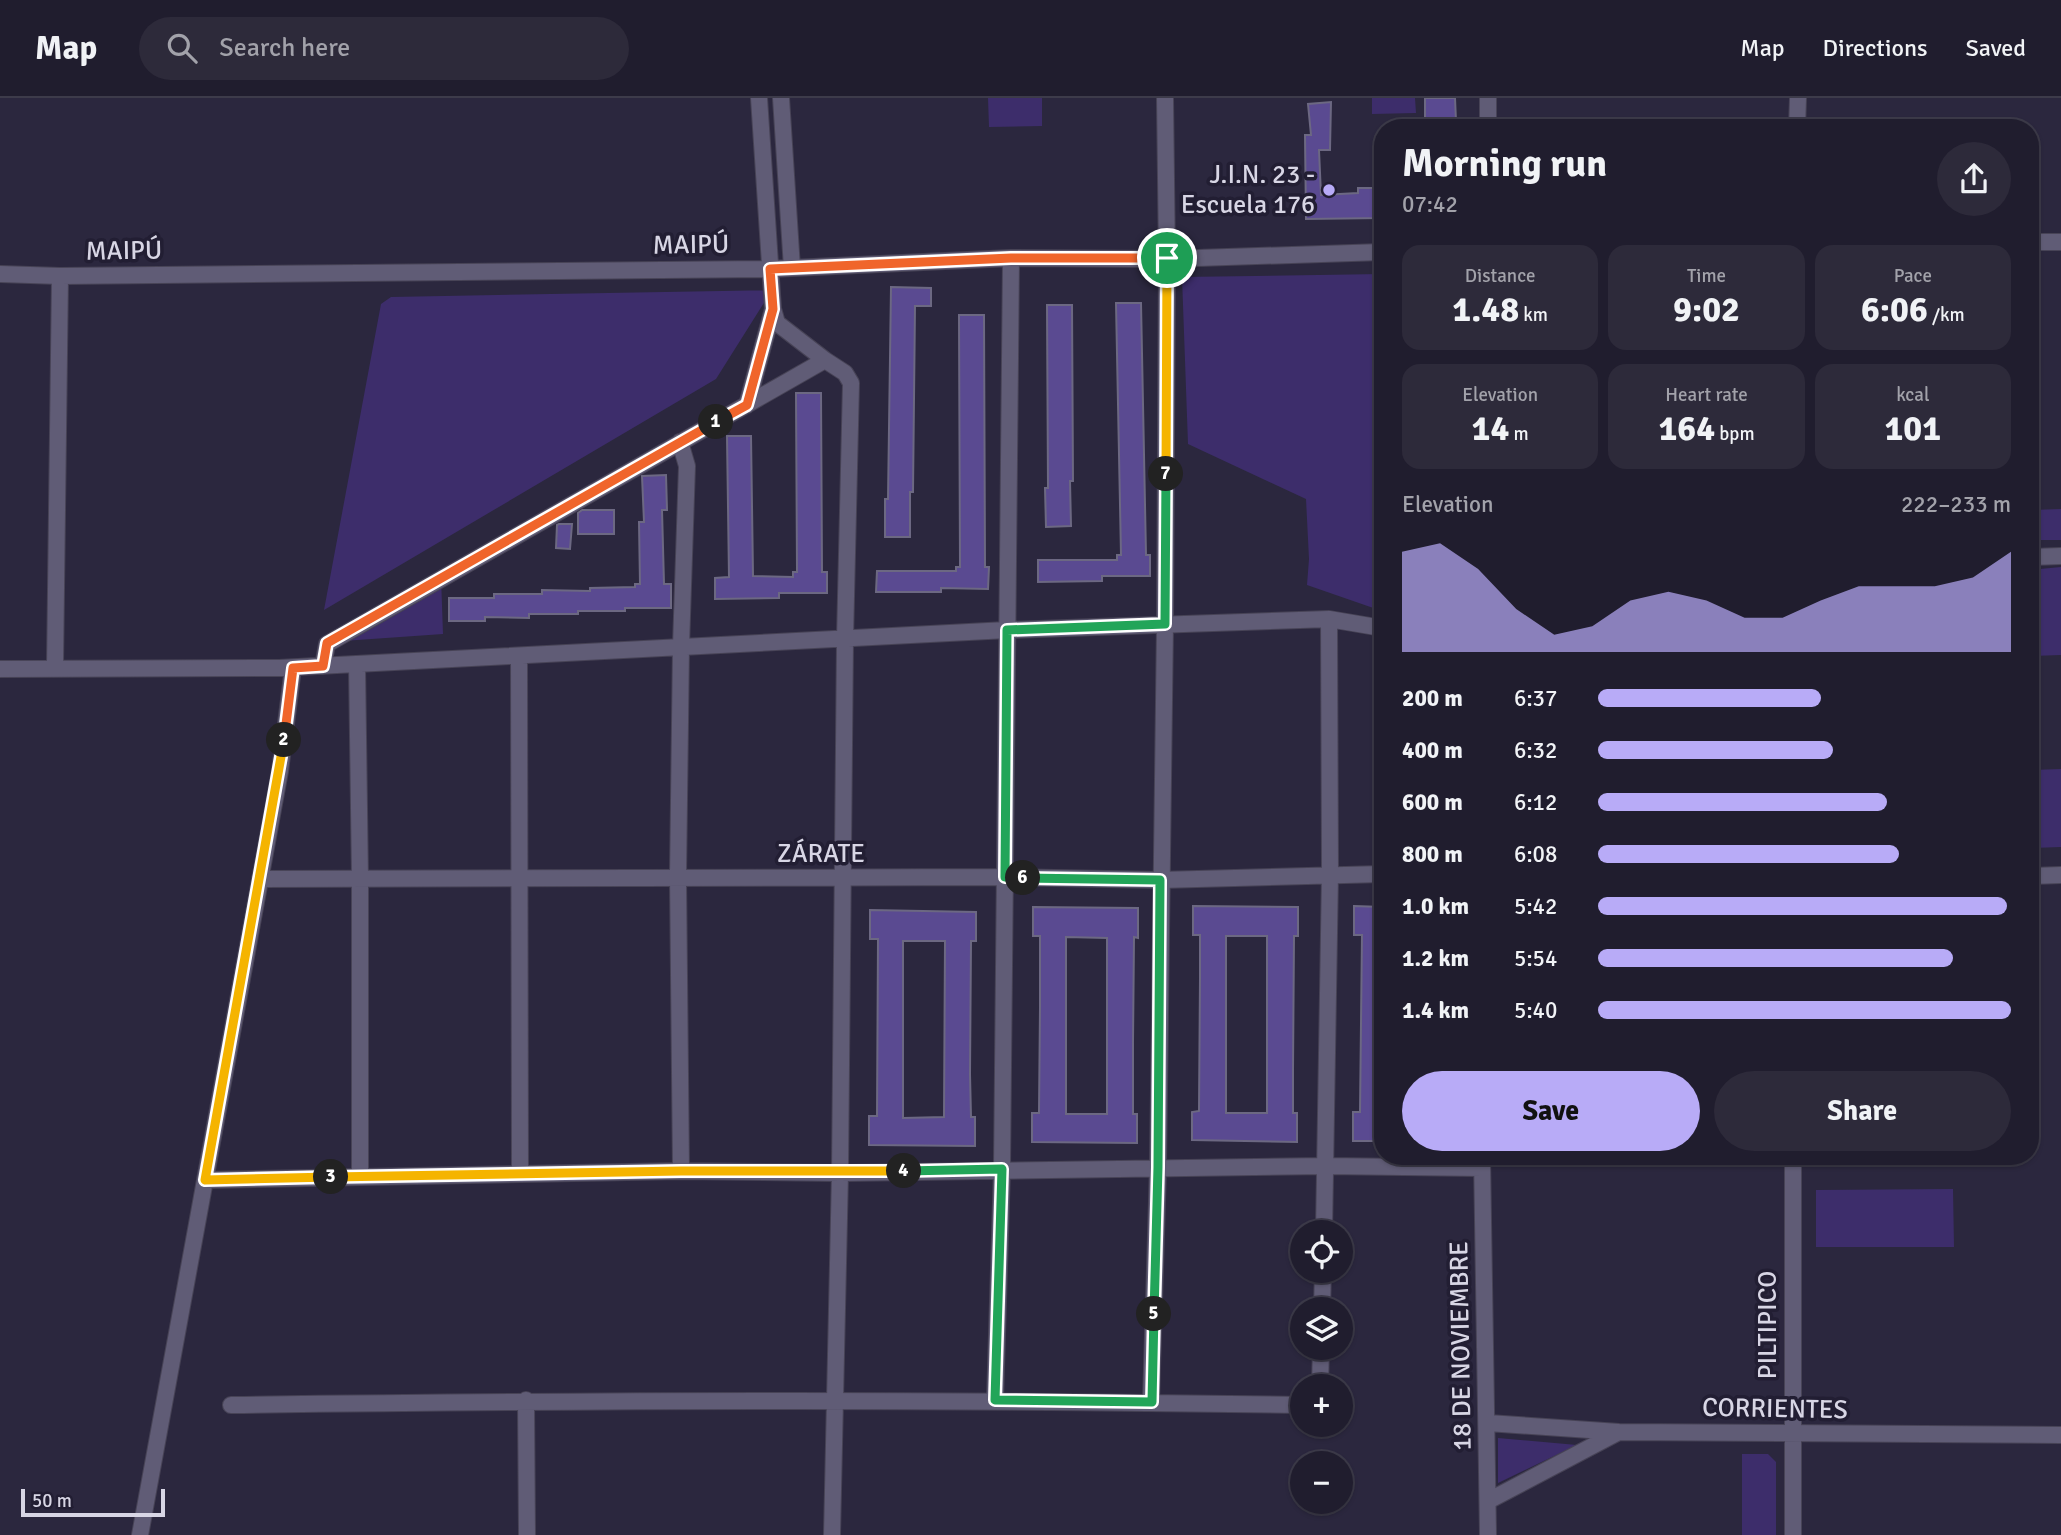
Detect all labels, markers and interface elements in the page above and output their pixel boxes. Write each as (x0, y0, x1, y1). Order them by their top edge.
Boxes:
search box (139, 17, 629, 80)
text: Map (35, 28, 97, 69)
icon: search (163, 29, 201, 67)
text: Search here (219, 32, 350, 64)
text: Map (1740, 33, 1785, 63)
text: Directions (1823, 33, 1928, 63)
text: Saved (1966, 33, 2026, 63)
text: Morning run (1402, 140, 1607, 187)
button: share (1937, 142, 2011, 216)
place label: J.I.N. 23 - Escuela 176 (1181, 159, 1315, 221)
marker: J.I.N. 23 - Escuela 176 (1321, 182, 1337, 198)
text: 07:42 (1402, 190, 1458, 219)
street label: MAIPÚ (652, 228, 730, 262)
pin (1137, 228, 1197, 288)
street label: MAIPÚ (85, 234, 163, 268)
icon: arrive (1148, 239, 1186, 277)
text: Distance (1465, 264, 1536, 288)
text: Time (1687, 264, 1726, 288)
text: Pace (1894, 264, 1932, 288)
text: 1.48 (1452, 288, 1519, 331)
text: 9:02 (1673, 288, 1740, 331)
text: 6:06 (1861, 288, 1928, 331)
text: km (1519, 303, 1548, 327)
text: /km (1928, 303, 1965, 327)
text: Elevation (1462, 383, 1538, 407)
text: Heart rate (1665, 383, 1748, 407)
text: kcal (1896, 383, 1929, 407)
pin: 1 (698, 404, 734, 440)
text: 14 (1472, 407, 1509, 450)
text: 164 (1658, 407, 1715, 450)
text: 101 (1884, 407, 1941, 450)
text: 1 (710, 409, 721, 433)
text: m (1509, 422, 1529, 446)
text: bpm (1715, 422, 1755, 446)
pin: 7 (1148, 456, 1184, 492)
text: 7 (1160, 461, 1171, 485)
text: Elevation (1402, 490, 1494, 519)
text: 222–233 m (1901, 490, 2011, 519)
text: 200 m (1402, 684, 1463, 713)
text: 6:37 (1514, 684, 1557, 713)
pin: 2 (266, 722, 302, 758)
text: 2 (278, 727, 289, 751)
text: 400 m (1402, 736, 1463, 765)
text: 6:32 (1514, 736, 1557, 765)
text: 600 m (1402, 788, 1463, 817)
text: 6:12 (1514, 788, 1557, 817)
street label: ZÁRATE (777, 838, 865, 870)
text: 800 m (1402, 840, 1463, 869)
text: 6:08 (1514, 840, 1557, 869)
pin: 6 (1006, 860, 1040, 896)
text: 6 (1017, 865, 1028, 889)
text: 1.0 km (1402, 892, 1469, 921)
text: 5:42 (1514, 892, 1557, 921)
text: 1.2 km (1402, 944, 1469, 973)
text: 5:54 (1514, 944, 1557, 973)
text: 1.4 km (1402, 996, 1469, 1025)
text: 5:40 (1514, 996, 1557, 1025)
button: Save (1402, 1071, 1700, 1151)
button: Share (1714, 1071, 2011, 1151)
pin: 4 (886, 1154, 922, 1188)
text: 4 (898, 1158, 909, 1182)
pin: 3 (314, 1160, 348, 1194)
text: 3 (325, 1164, 336, 1188)
map controls (1290, 1220, 1353, 1514)
button: locate (1290, 1220, 1353, 1283)
street label: 18 DE NOVIEMBRE (1443, 1241, 1479, 1451)
street label: PILTIPICO (1752, 1271, 1784, 1379)
pin: 5 (1136, 1296, 1172, 1332)
button: layers (1290, 1297, 1353, 1360)
text: 5 (1148, 1301, 1159, 1325)
button: + (1290, 1374, 1353, 1437)
street label: CORRIENTES (1702, 1392, 1848, 1426)
button: − (1290, 1451, 1353, 1514)
scale bar (21, 1486, 164, 1518)
text: 50 m (32, 1489, 72, 1513)

